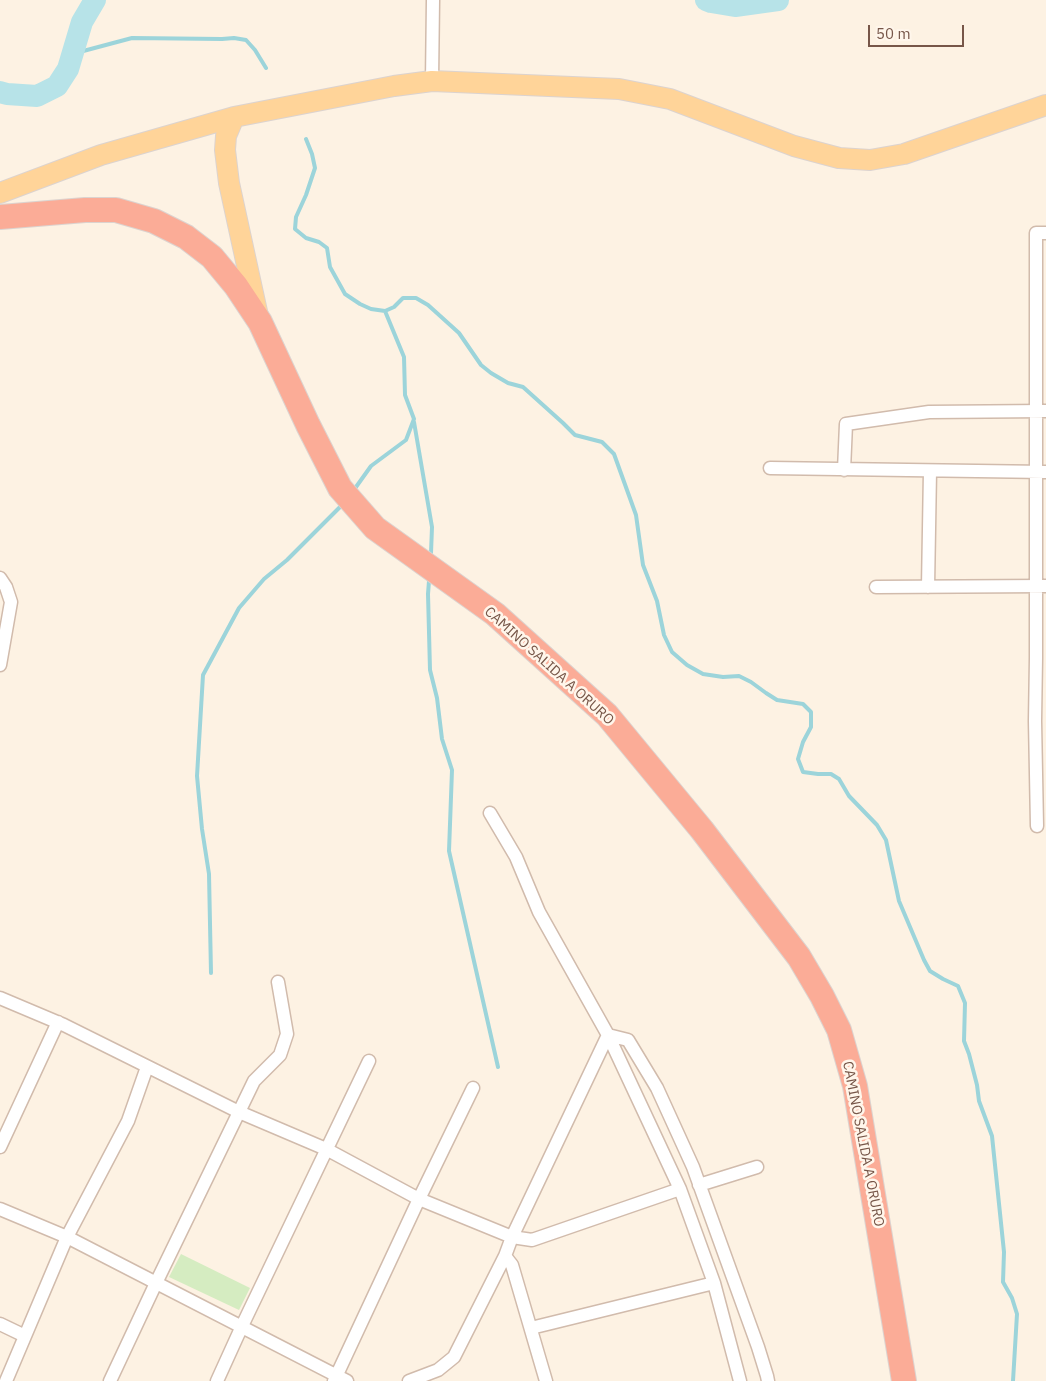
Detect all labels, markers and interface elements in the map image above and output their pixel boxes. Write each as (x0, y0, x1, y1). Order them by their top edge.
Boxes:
scale bar (871, 15, 967, 47)
text: 50 m (876, 24, 911, 43)
street label: CAMINO SALIDA A ORURO (481, 603, 617, 729)
street label: CAMINO SALIDA A ORURO (839, 1060, 887, 1228)

